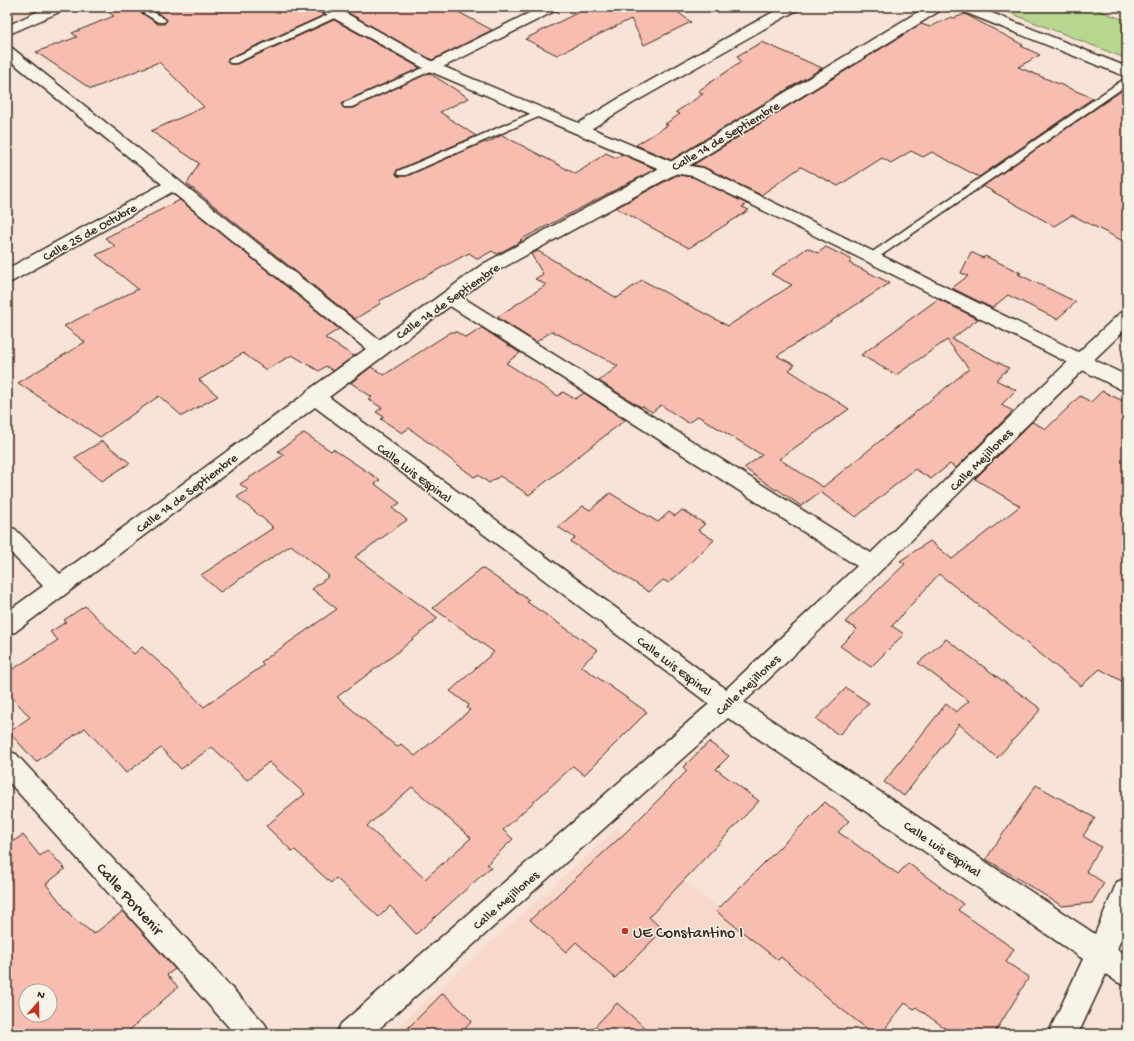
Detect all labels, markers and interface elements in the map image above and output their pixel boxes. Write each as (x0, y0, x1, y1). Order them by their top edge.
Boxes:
street label: Calle 14 de Septiembre (670, 99, 783, 175)
street label: Calle 25 de Octubre (41, 201, 140, 265)
street label: Calle 14 de Septiembre (394, 260, 503, 343)
street label: Calle Mejillones (947, 426, 1017, 495)
street label: Calle Luis Espinal (373, 441, 454, 507)
street label: Calle 14 de Septiembre (134, 451, 241, 537)
street label: Calle Luis Espinal (633, 634, 714, 700)
street label: Calle Mejillones (714, 651, 785, 719)
street label: Calle Luis Espinal (900, 819, 983, 881)
street label: Calle Porvenir (91, 860, 167, 942)
street label: Calle Mejillones (471, 867, 544, 934)
place label: UE Constantino I (633, 925, 743, 944)
marker: UE Constantino I (620, 926, 630, 936)
north arrow (18, 983, 58, 1023)
text: N (35, 989, 46, 1002)

